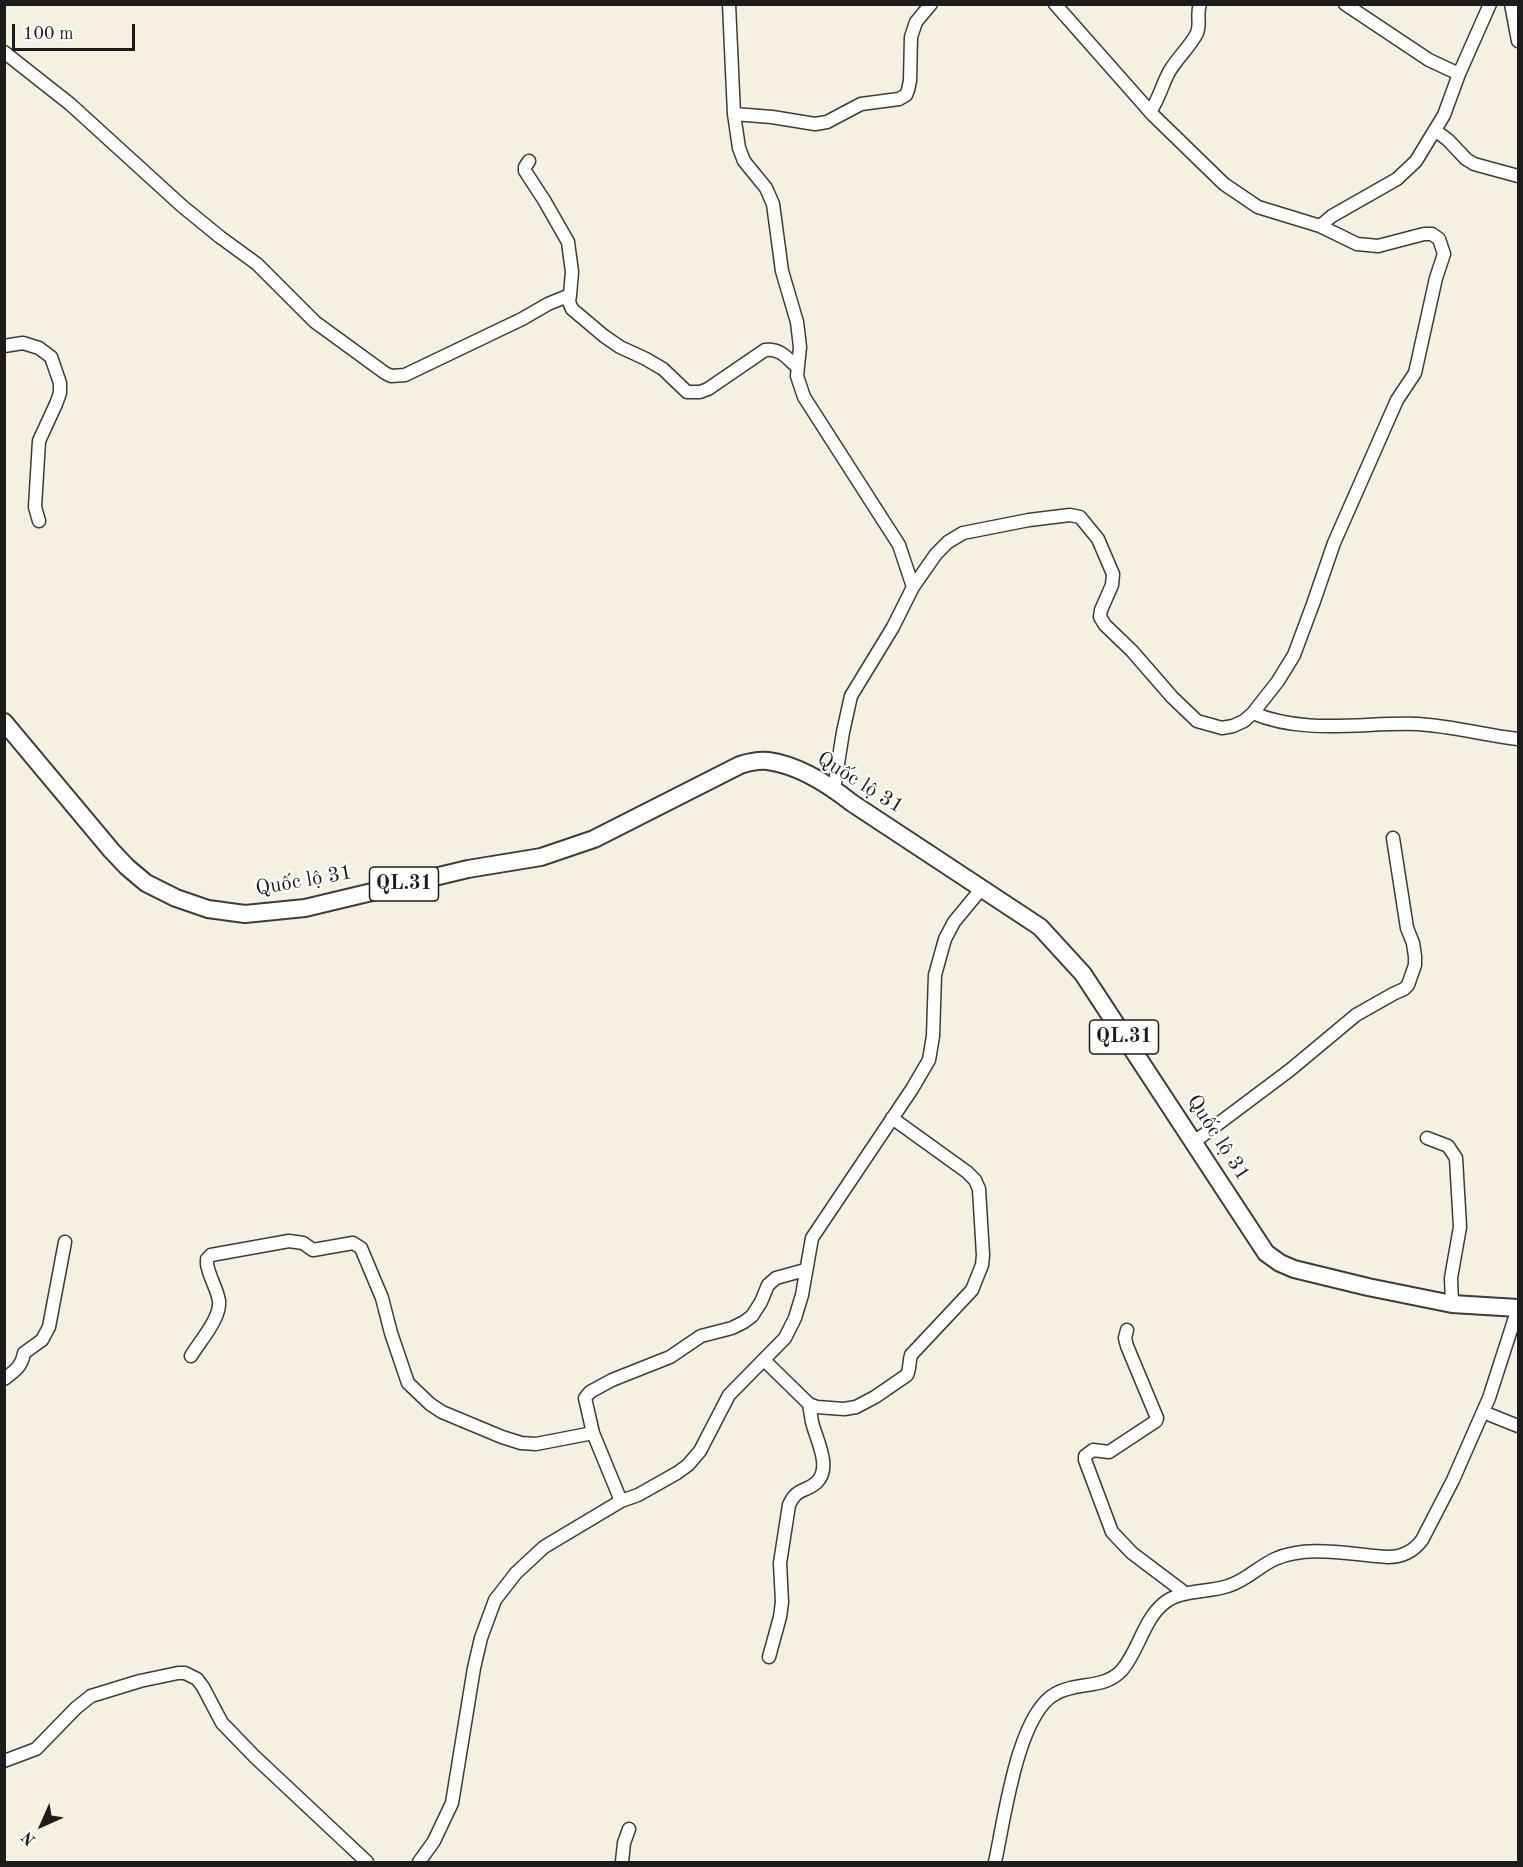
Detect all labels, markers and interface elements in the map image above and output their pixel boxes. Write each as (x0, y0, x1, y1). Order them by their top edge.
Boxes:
scale bar (15, 12, 138, 50)
text: 100 m (23, 25, 74, 43)
street label: Quốc lộ 31 (812, 746, 908, 820)
street label: Quốc lộ 31 (254, 860, 354, 902)
road number: QL.31 (370, 867, 438, 901)
road number: QL.31 (1090, 1020, 1158, 1054)
street label: Quốc lộ 31 (1181, 1090, 1255, 1186)
north arrow (12, 1795, 72, 1855)
text: N (19, 1828, 39, 1848)

